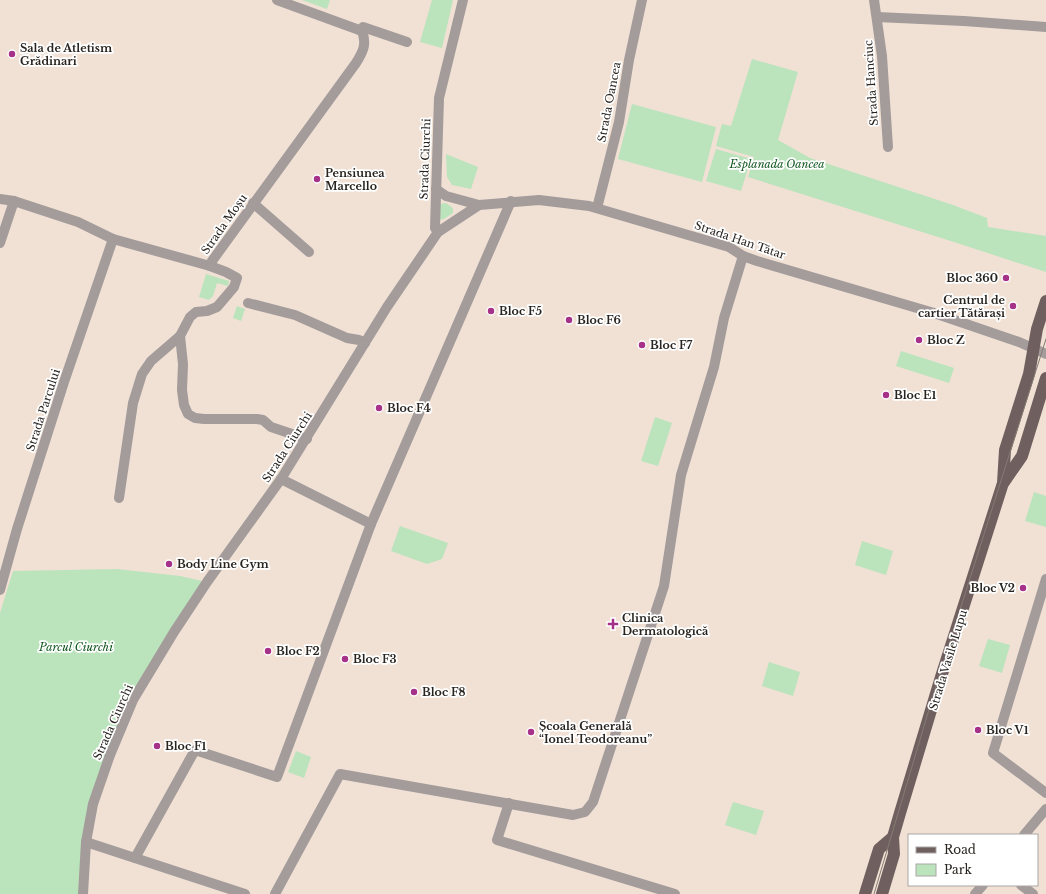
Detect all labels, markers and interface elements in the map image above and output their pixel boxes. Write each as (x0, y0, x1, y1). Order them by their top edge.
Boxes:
street label: Strada Hanciuc (861, 40, 881, 126)
place label: Sala de Atletism Grădinari (20, 41, 112, 68)
marker: Sala de Atletism Grădinari (7, 49, 17, 59)
street label: Strada Oancea (594, 60, 624, 143)
street label: Strada Ciurchi (417, 118, 433, 200)
park label: Esplanada Oancea (728, 157, 825, 171)
place label: Pensiunea Marcello (325, 166, 385, 193)
marker: Pensiunea Marcello (312, 174, 322, 184)
street label: Strada Moșu (198, 191, 250, 257)
street label: Strada Han Tătar (693, 218, 788, 262)
place label: Bloc 360 (946, 271, 998, 285)
marker: Bloc 360 (1001, 273, 1011, 283)
place label: Centrul de cartier Tătărași (918, 293, 1006, 321)
marker: Centrul de cartier Tătărași (1008, 301, 1018, 311)
place label: Bloc F5 (499, 304, 542, 318)
marker: Bloc F5 (486, 306, 496, 316)
place label: Bloc F6 (577, 313, 621, 327)
marker: Bloc F6 (564, 315, 574, 325)
place label: Bloc Z (927, 333, 965, 347)
marker: Bloc Z (914, 335, 924, 345)
place label: Bloc F7 (650, 338, 693, 352)
marker: Bloc F7 (637, 340, 647, 350)
street label: Strada Parcului (23, 367, 63, 453)
place label: Bloc E1 (894, 388, 936, 402)
marker: Bloc E1 (881, 390, 891, 400)
place label: Bloc F4 (387, 401, 431, 415)
marker: Bloc F4 (374, 403, 384, 413)
street label: Strada Ciurchi (259, 409, 315, 485)
place label: Body Line Gym (177, 557, 269, 571)
marker: Body Line Gym (164, 559, 174, 569)
place label: Bloc V2 (970, 581, 1015, 595)
marker: Bloc V2 (1018, 583, 1028, 593)
street label: Strada Vasile Lupu (926, 607, 970, 712)
place label: Clinica Dermatologică (622, 611, 709, 638)
marker: Clinica Dermatologică (607, 618, 619, 630)
park label: Parcul Ciurchi (38, 640, 113, 654)
place label: Bloc F2 (276, 644, 320, 658)
marker: Bloc F2 (263, 646, 273, 656)
place label: Bloc F3 (353, 652, 397, 666)
marker: Bloc F3 (340, 654, 350, 664)
street label: Strada Ciurchi (90, 682, 136, 762)
place label: Bloc F8 (422, 685, 466, 699)
marker: Bloc F8 (409, 687, 419, 697)
place label: Școala Generală “Ionel Teodoreanu” (539, 719, 652, 746)
place label: Bloc V1 (986, 723, 1029, 737)
marker: Bloc V1 (973, 725, 983, 735)
marker: Școala Generală “Ionel Teodoreanu” (526, 727, 536, 737)
place label: Bloc F1 (165, 739, 207, 753)
marker: Bloc F1 (152, 741, 162, 751)
legend (908, 834, 1038, 886)
text: Road (944, 842, 976, 857)
text: Park (944, 862, 972, 877)

